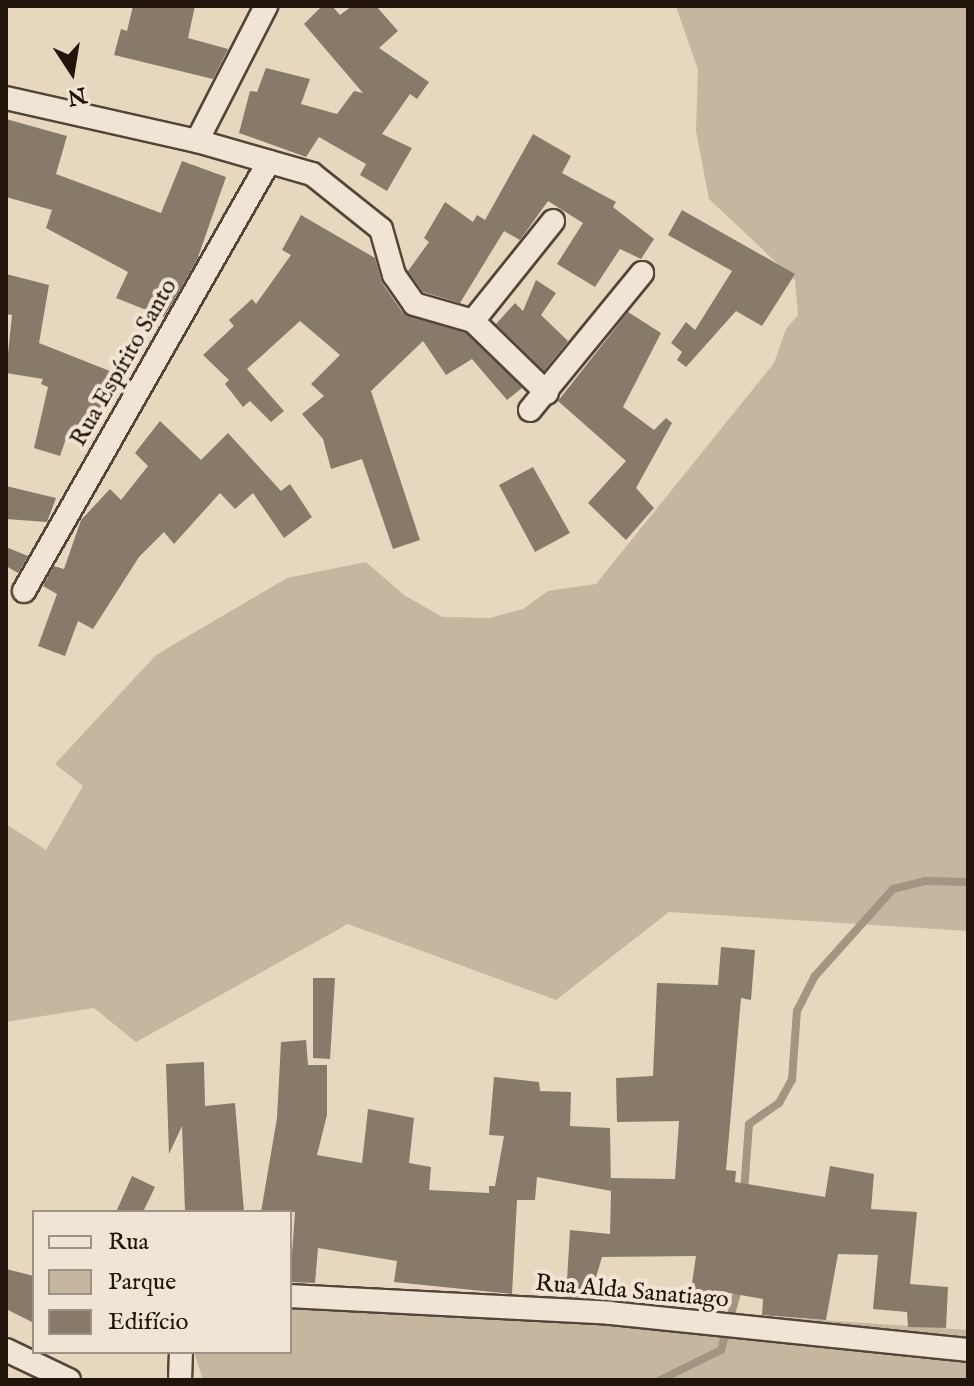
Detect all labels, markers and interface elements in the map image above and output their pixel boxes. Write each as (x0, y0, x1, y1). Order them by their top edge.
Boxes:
north arrow (32, 32, 112, 112)
text: N (65, 80, 89, 111)
street label: Rua Espírito Santo (64, 274, 184, 452)
legend (32, 1210, 292, 1354)
text: Rua (108, 1227, 149, 1258)
text: Parque (108, 1267, 176, 1298)
street label: Rua Alda Sanatiago (534, 1269, 730, 1315)
text: Edifício (108, 1307, 188, 1338)

